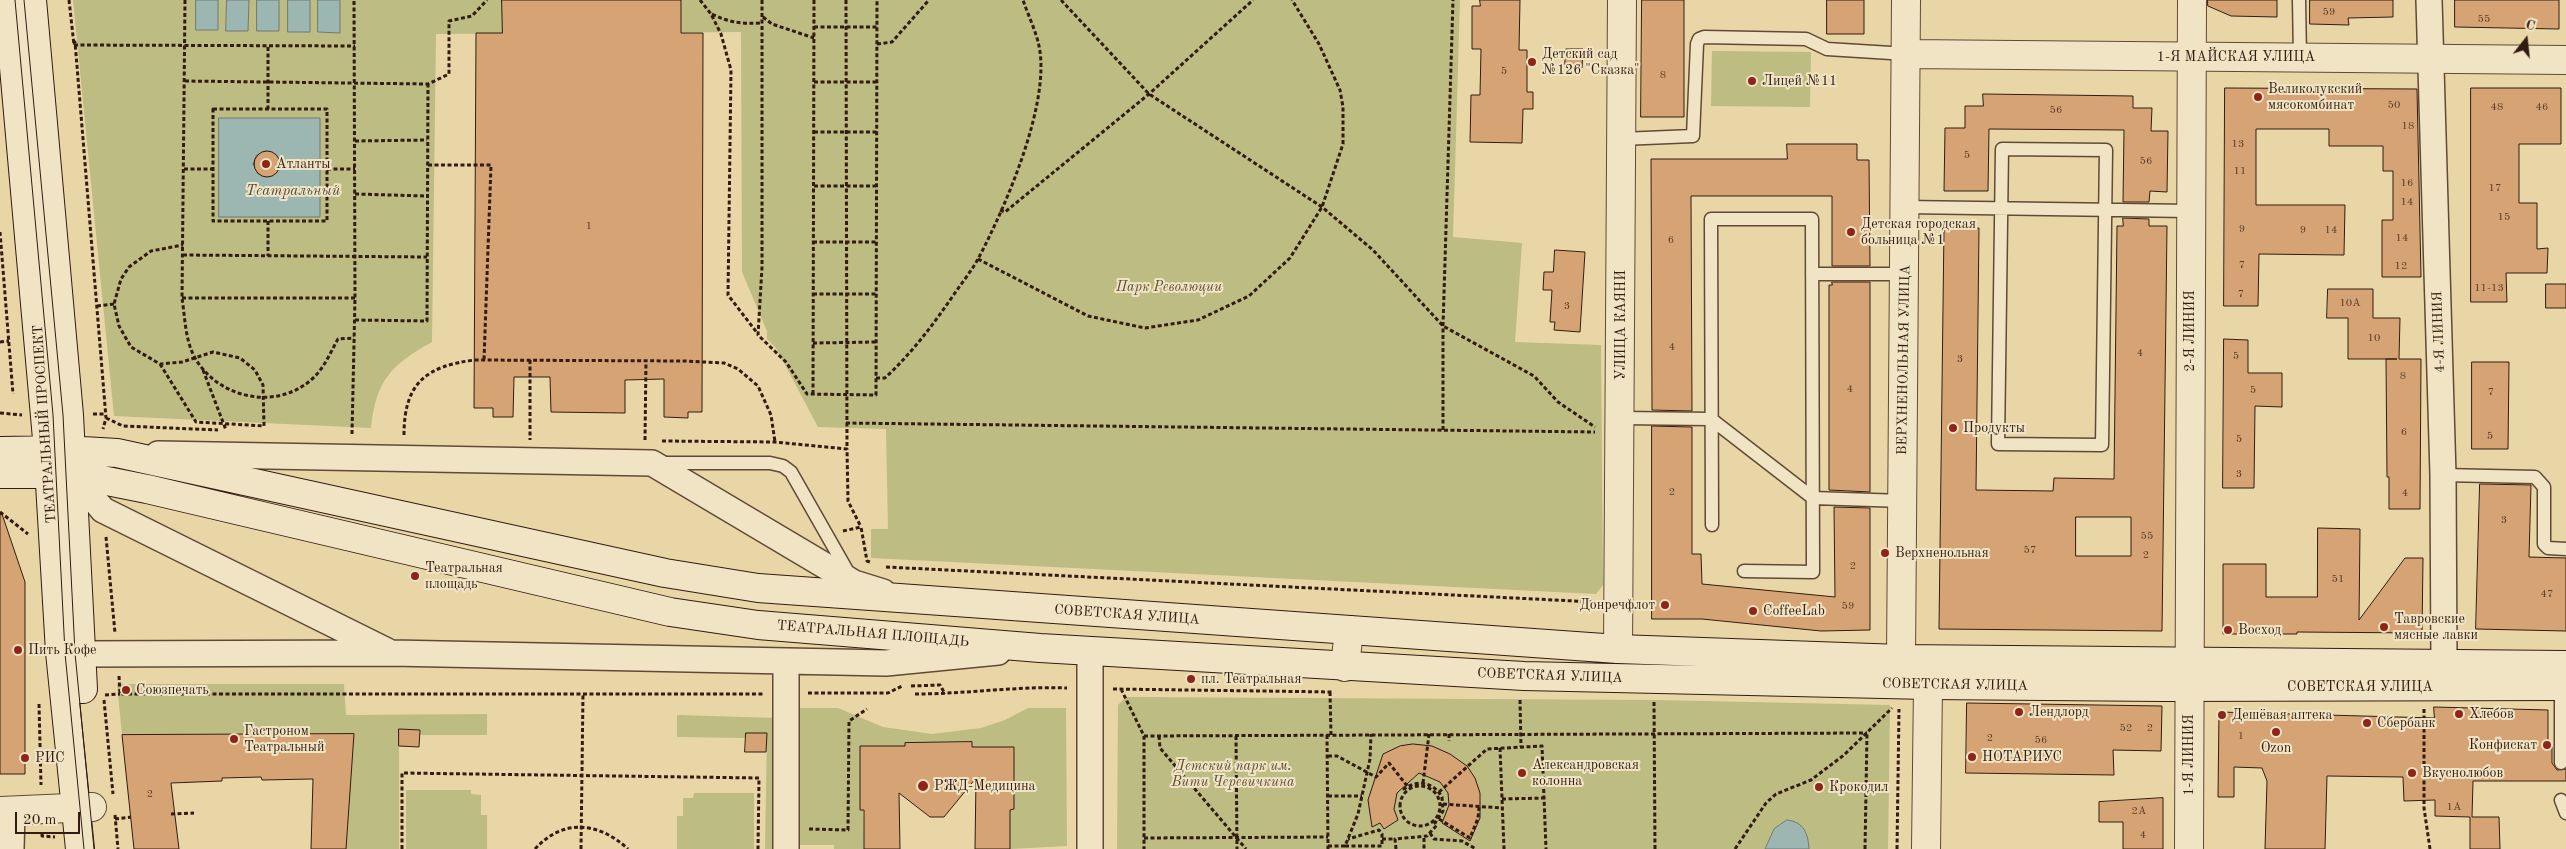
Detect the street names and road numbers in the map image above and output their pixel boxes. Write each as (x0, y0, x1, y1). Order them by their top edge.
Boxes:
street label: 1-Я МАЙСКАЯ УЛИЦА (2157, 49, 2315, 65)
street label: ВЕРХНЕНОЛЬНАЯ УЛИЦА (1894, 265, 1914, 455)
street label: УЛИЦА КАЯНИ (1613, 270, 1629, 380)
street label: 2-Я ЛИНИЯ (2182, 290, 2198, 372)
street label: 4-Я ЛИНИЯ (2429, 291, 2449, 373)
street label: ТЕАТРАЛЬНЫЙ ПРОСПЕКТ (30, 324, 60, 524)
street label: СОВЕТСКАЯ УЛИЦА (1054, 602, 1200, 628)
street label: ТЕАТРАЛЬНАЯ ПЛОЩАДЬ (776, 617, 970, 651)
street label: СОВЕТСКАЯ УЛИЦА (1477, 665, 1623, 687)
street label: СОВЕТСКАЯ УЛИЦА (1882, 675, 2028, 695)
street label: СОВЕТСКАЯ УЛИЦА (2287, 679, 2433, 695)
street label: 1-Я ЛИНИЯ (2181, 714, 2197, 796)

